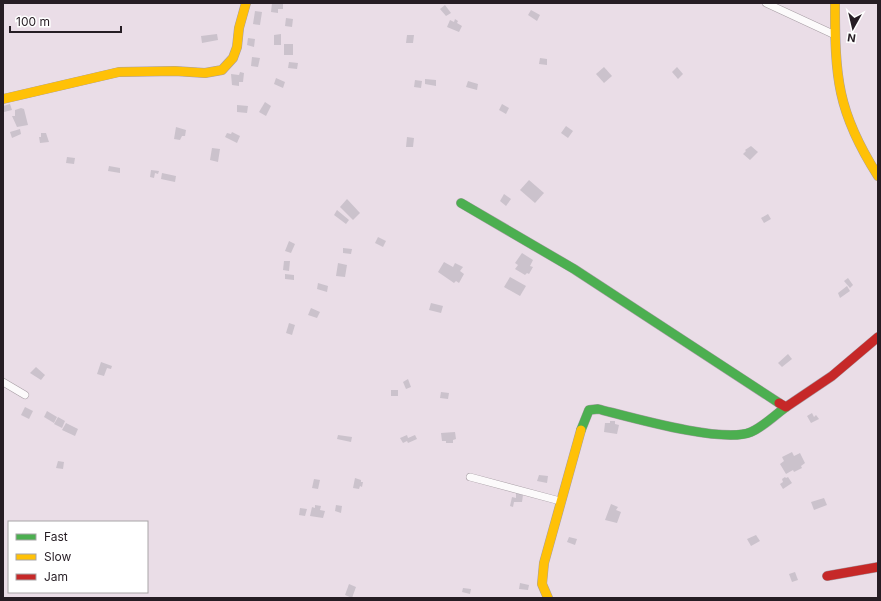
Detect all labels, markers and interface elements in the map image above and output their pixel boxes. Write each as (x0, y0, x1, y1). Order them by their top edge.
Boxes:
scale bar (10, 8, 121, 34)
north arrow (833, 8, 873, 48)
text: 100 m (16, 14, 50, 29)
text: N (846, 30, 857, 45)
legend (8, 521, 148, 593)
text: Fast (44, 529, 68, 544)
text: Slow (44, 549, 72, 564)
text: Jam (44, 569, 68, 584)

